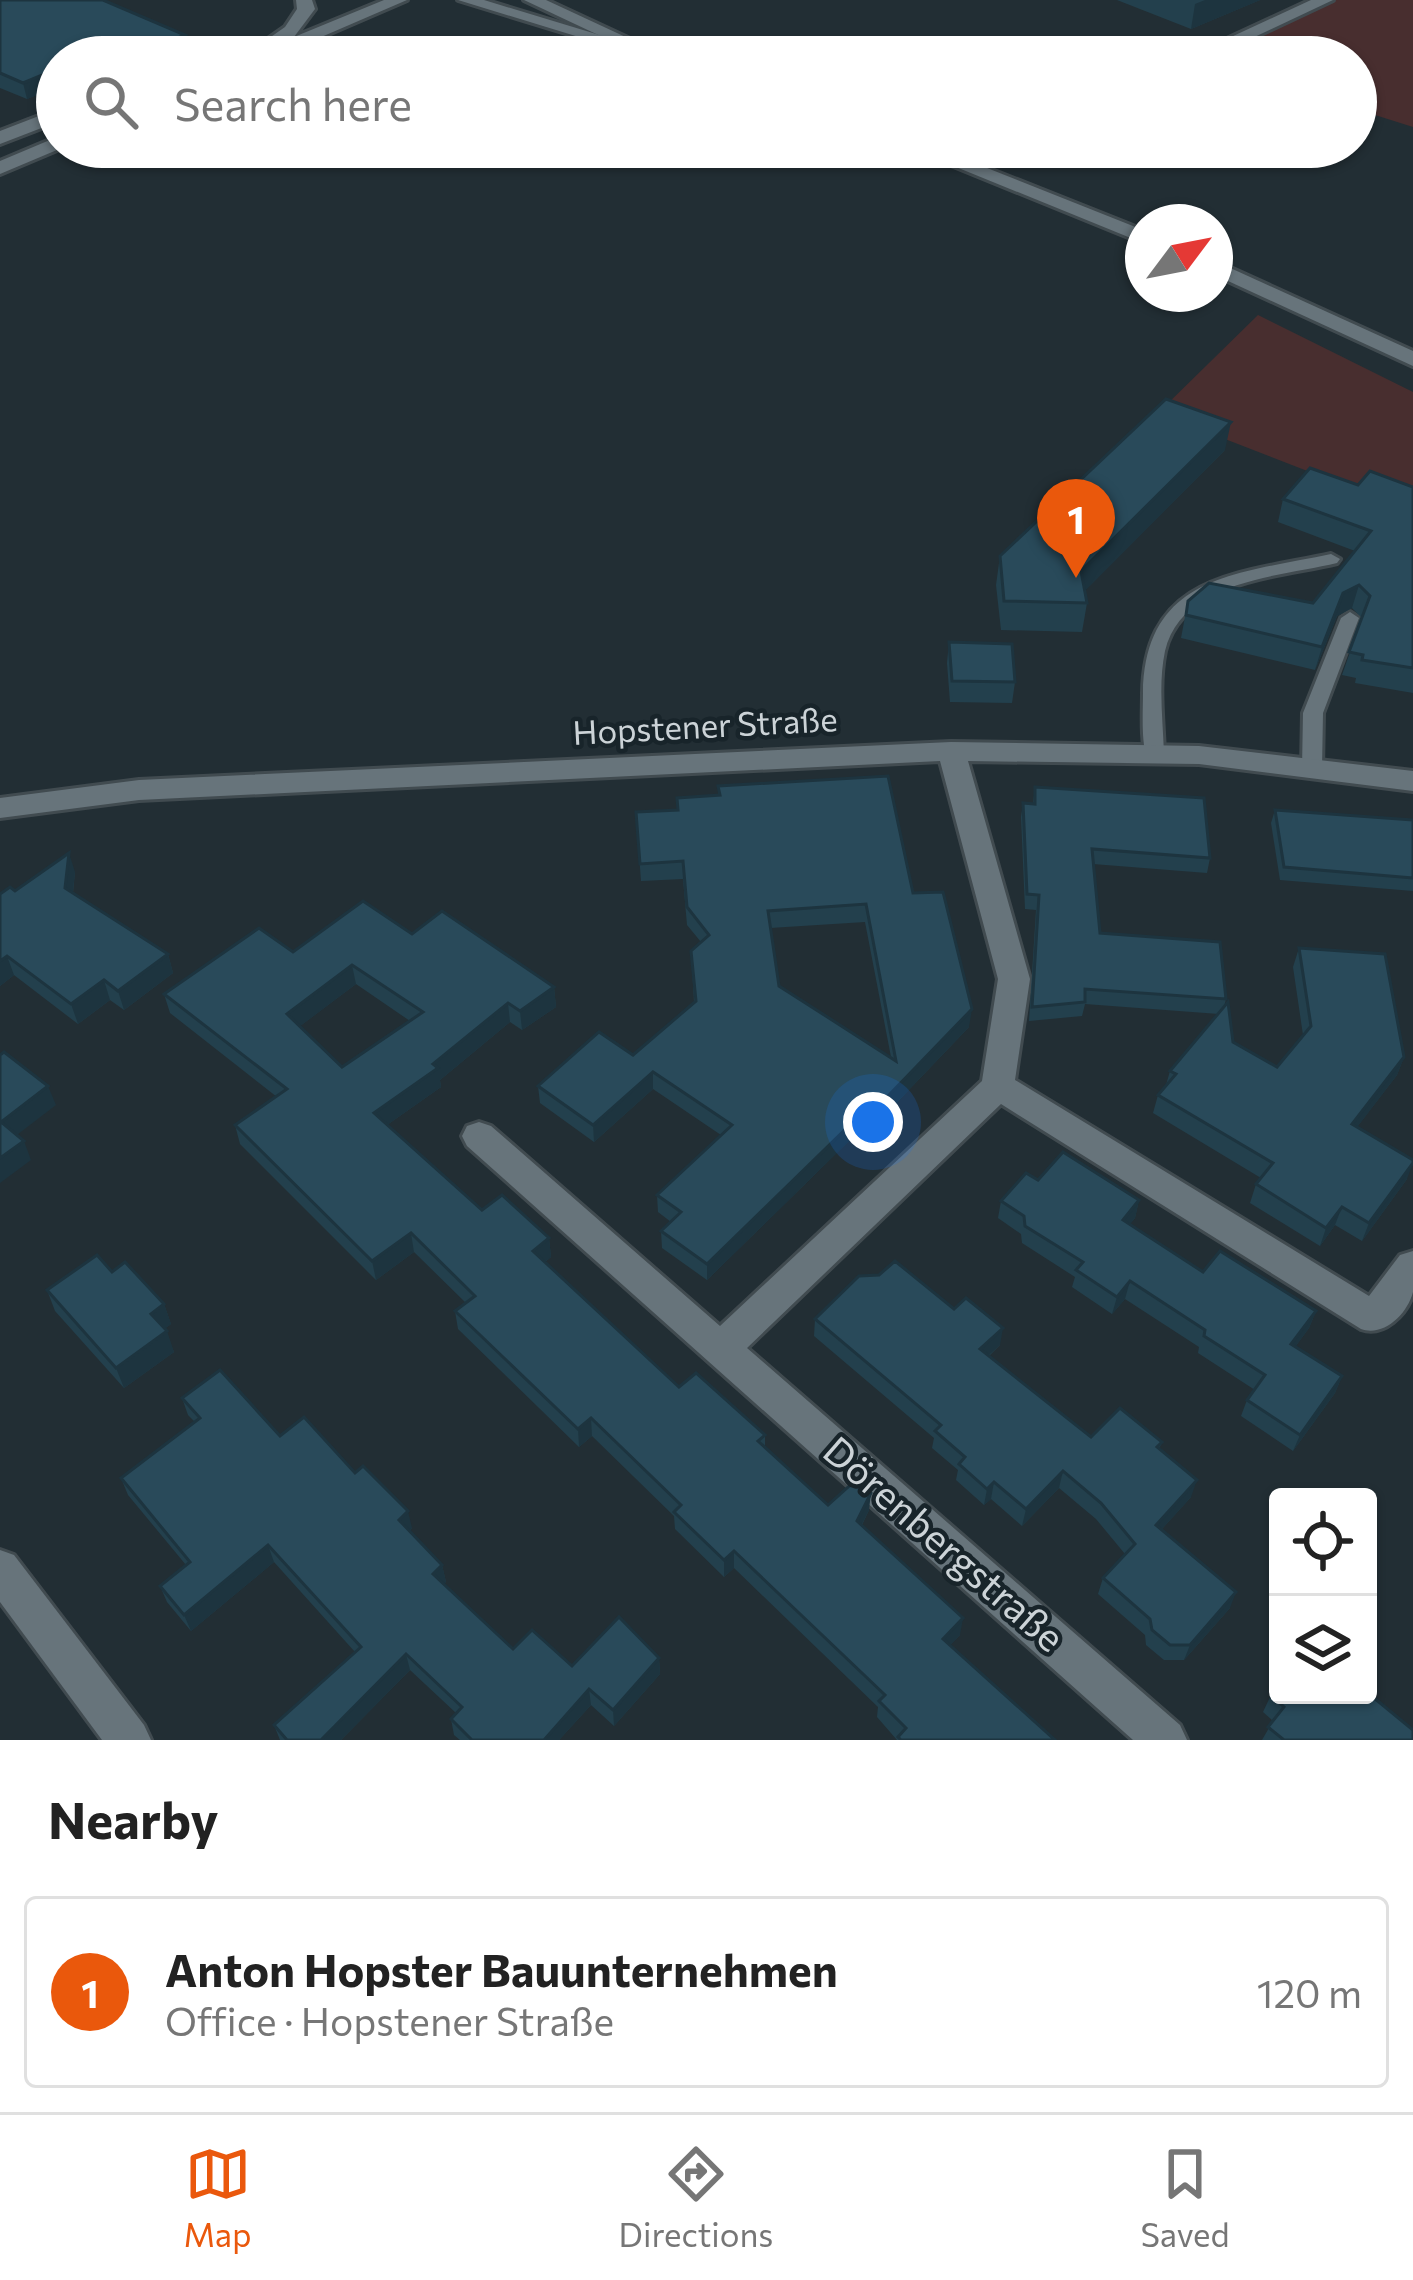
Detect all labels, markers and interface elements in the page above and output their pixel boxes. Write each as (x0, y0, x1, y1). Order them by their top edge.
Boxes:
search box (36, 36, 1377, 168)
icon: search (78, 69, 144, 135)
text: Search here (174, 75, 412, 130)
north arrow (1125, 204, 1233, 312)
pin: 1 (1037, 479, 1115, 578)
street label: Hopstener Straße (571, 697, 838, 752)
your location (843, 1092, 903, 1152)
street label: Dörenbergstraße (815, 1425, 1076, 1660)
map controls (1269, 1488, 1377, 1704)
button: locate (1269, 1488, 1377, 1596)
button: layers (1269, 1596, 1377, 1704)
text: Nearby (48, 1787, 218, 1850)
text: Anton Hopster Bauunternehmen (165, 1941, 838, 1996)
text: 1 (81, 1968, 99, 2016)
text: 120 m (1257, 1968, 1362, 2016)
text: Office · Hopstener Straße (165, 1996, 614, 2044)
tab: Map (184, 2141, 252, 2254)
tab: Directions (619, 2141, 773, 2254)
tab: Saved (1140, 2141, 1229, 2254)

